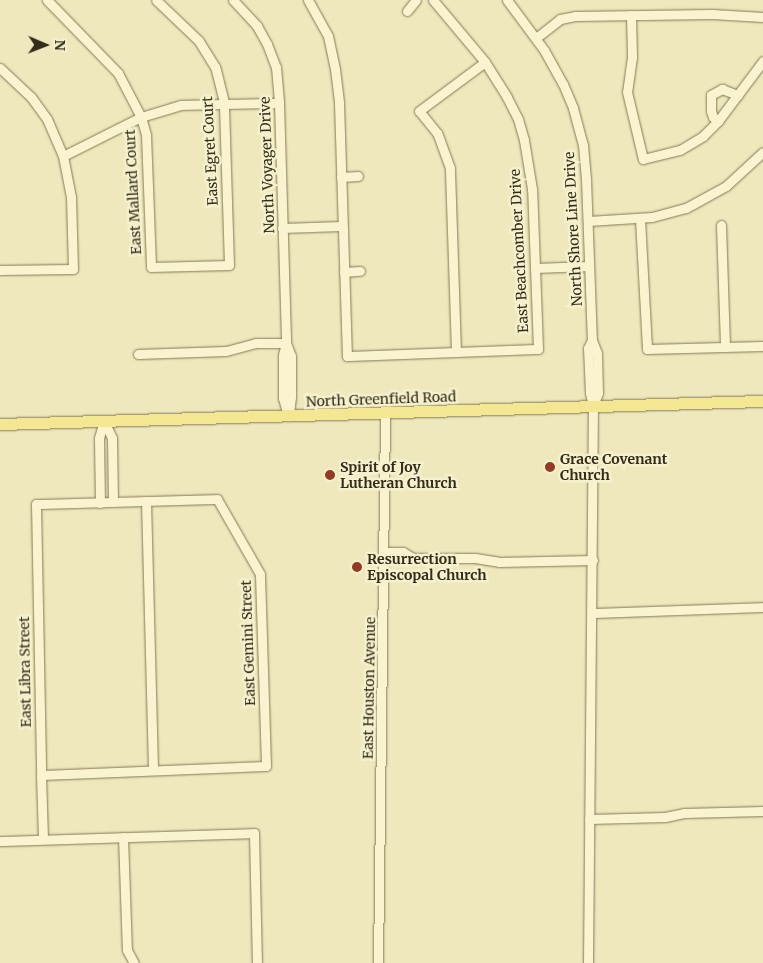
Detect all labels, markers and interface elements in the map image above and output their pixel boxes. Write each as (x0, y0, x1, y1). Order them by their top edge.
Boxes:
north arrow (20, 20, 70, 70)
text: N (51, 40, 69, 51)
street label: East Egret Court (199, 96, 221, 206)
street label: North Voyager Drive (256, 96, 278, 234)
street label: East Mallard Court (121, 129, 145, 255)
street label: North Shore Line Drive (561, 151, 585, 307)
street label: East Beachcomber Drive (506, 169, 532, 333)
street label: North Greenfield Road (306, 388, 456, 410)
place label: Grace Covenant Church (560, 451, 667, 484)
place label: Spirit of Joy Lutheran Church (340, 459, 457, 492)
marker: Grace Covenant Church (544, 461, 556, 473)
marker: Spirit of Joy Lutheran Church (324, 469, 336, 481)
place label: Resurrection Episcopal Church (367, 551, 487, 584)
marker: Resurrection Episcopal Church (351, 561, 363, 573)
street label: East Gemini Street (237, 580, 259, 706)
street label: East Libra Street (16, 616, 34, 728)
street label: East Houston Avenue (359, 617, 379, 759)

